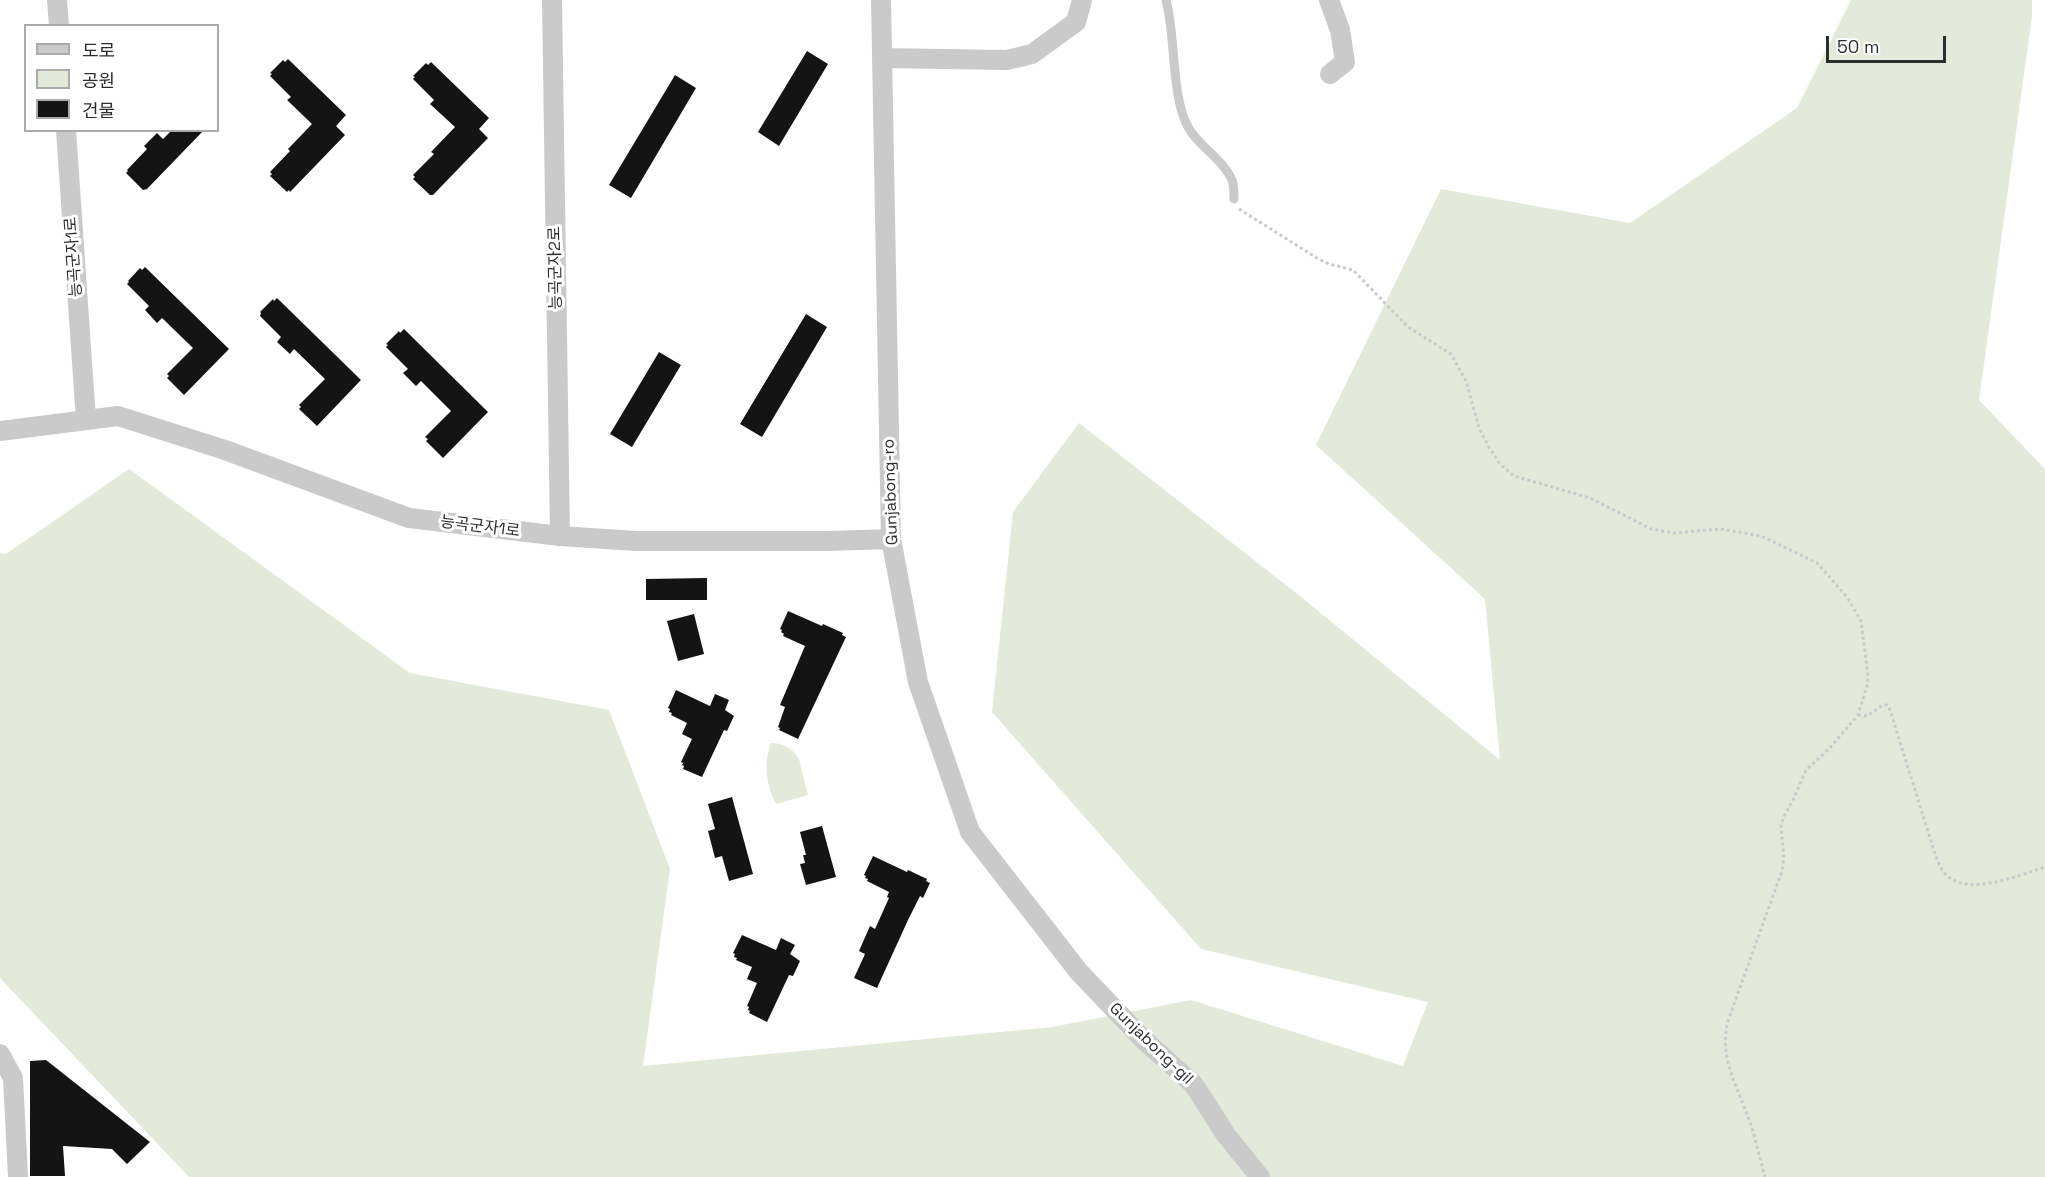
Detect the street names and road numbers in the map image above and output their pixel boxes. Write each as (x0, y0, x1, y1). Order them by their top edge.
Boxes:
street label: 능곡군자1로 (62, 216, 86, 298)
street label: 능곡군자2로 (546, 226, 566, 310)
street label: Gunjabong-ro (880, 438, 902, 546)
street label: 능곡군자1로 (439, 513, 521, 541)
street label: Gunjabong-gil (1105, 999, 1197, 1089)

